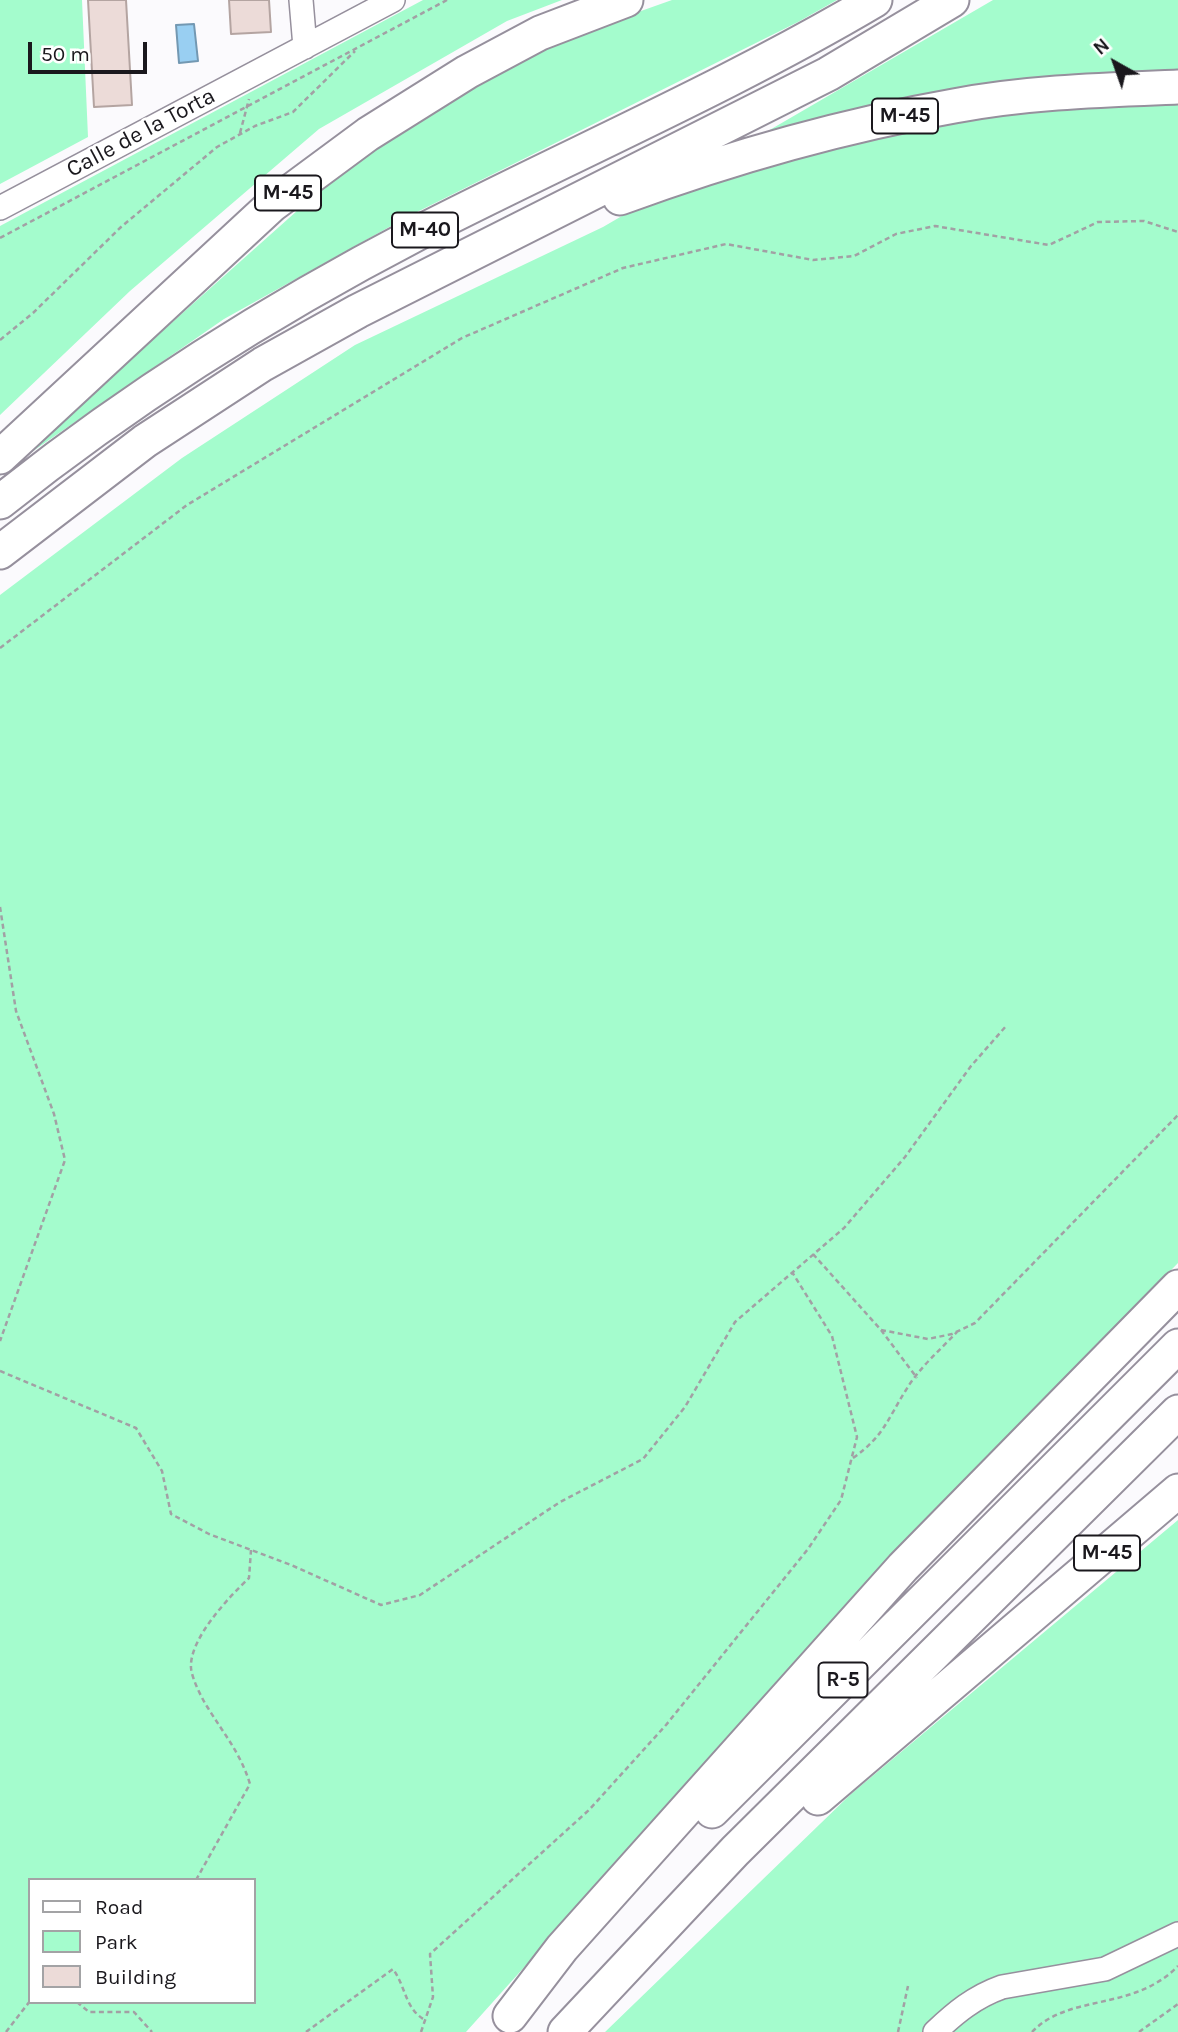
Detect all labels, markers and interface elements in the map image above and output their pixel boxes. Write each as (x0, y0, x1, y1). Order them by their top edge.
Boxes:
scale bar (32, 28, 150, 72)
north arrow (1080, 28, 1150, 98)
text: N (1089, 34, 1114, 60)
text: 50 m (41, 42, 90, 66)
street label: Calle de la Torta (62, 82, 220, 184)
road number: M-45 (872, 99, 938, 134)
road number: M-45 (255, 176, 321, 210)
road number: M-40 (392, 212, 458, 247)
road number: M-45 (1074, 1536, 1140, 1570)
road number: R-5 (818, 1662, 868, 1698)
legend (28, 1878, 256, 2004)
text: Road (95, 1895, 143, 1919)
text: Park (95, 1930, 138, 1954)
text: Building (95, 1965, 176, 1989)

